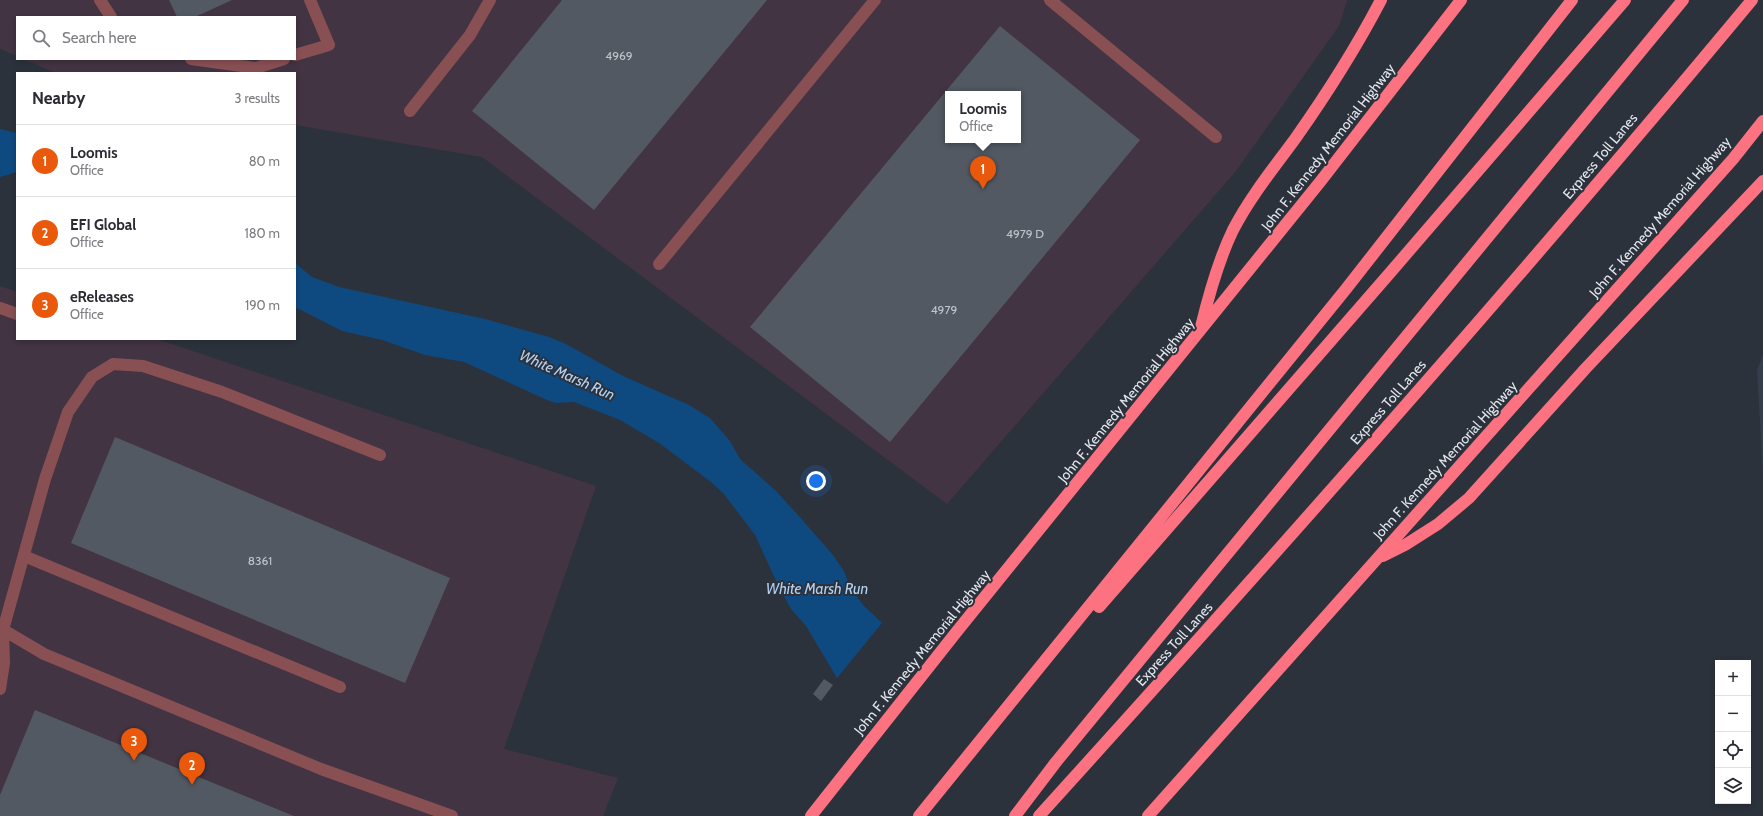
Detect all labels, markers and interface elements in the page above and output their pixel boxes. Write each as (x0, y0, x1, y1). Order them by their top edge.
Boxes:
search box (16, 16, 296, 60)
icon: search (30, 27, 52, 49)
text: Search here (62, 29, 137, 47)
house number: 4969 (605, 48, 633, 63)
street label: John F. Kennedy Memorial Highway (1257, 60, 1399, 235)
text: Nearby (32, 88, 85, 108)
text: 3 results (234, 90, 280, 106)
popup (945, 91, 1021, 143)
text: Loomis (959, 100, 1007, 118)
street label: Express Toll Lanes (1559, 109, 1641, 203)
text: Office (959, 118, 993, 134)
street label: John F. Kennedy Memorial Highway (1585, 133, 1735, 302)
text: Loomis (70, 144, 118, 162)
text: 1 (43, 153, 47, 169)
text: 80 m (249, 153, 280, 169)
pin: 1 (970, 156, 996, 189)
text: Office (70, 162, 104, 178)
text: EFI Global (70, 216, 136, 234)
text: 2 (42, 225, 48, 241)
text: 180 m (244, 225, 280, 241)
house number: 4979 D (1006, 226, 1044, 241)
text: Office (70, 234, 104, 250)
text: eReleases (70, 288, 134, 306)
text: 3 (41, 297, 49, 313)
text: 190 m (245, 297, 280, 313)
house number: 4979 (931, 302, 957, 317)
text: Office (70, 306, 104, 322)
street label: John F. Kennedy Memorial Highway (1053, 314, 1198, 487)
water label: White Marsh Run (517, 346, 617, 404)
street label: Express Toll Lanes (1346, 356, 1430, 448)
street label: John F. Kennedy Memorial Highway (1368, 377, 1521, 544)
your location (806, 471, 826, 491)
house number: 8361 (248, 553, 272, 568)
street label: John F. Kennedy Memorial Highway (849, 566, 994, 739)
water label: White Marsh Run (766, 580, 868, 598)
street label: Express Toll Lanes (1132, 598, 1217, 690)
map controls (1715, 660, 1751, 804)
button: + (1715, 660, 1751, 696)
button: − (1715, 696, 1751, 732)
pin: 3 (121, 728, 147, 761)
button: locate (1715, 732, 1751, 768)
pin: 2 (179, 752, 205, 785)
button: layers (1715, 768, 1751, 804)

